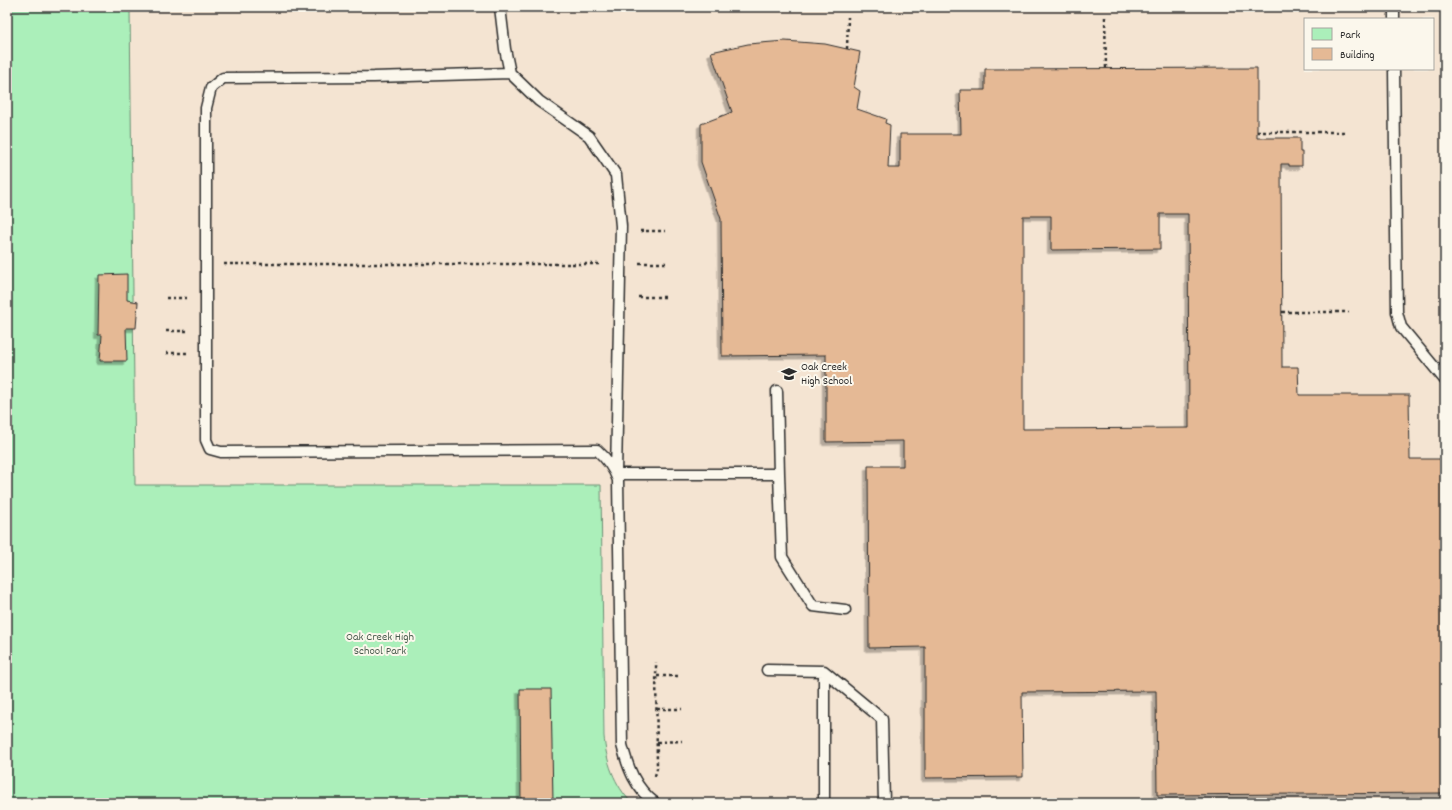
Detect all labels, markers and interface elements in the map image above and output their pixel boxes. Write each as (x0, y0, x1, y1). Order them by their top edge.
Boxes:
legend (1304, 18, 1434, 70)
text: Park (1340, 27, 1361, 44)
text: Building (1340, 47, 1375, 64)
place label: Oak Creek High School (801, 359, 852, 390)
school or university icon: Oak Creek High School (780, 365, 798, 383)
park label: Oak Creek High School Park (346, 629, 414, 660)

